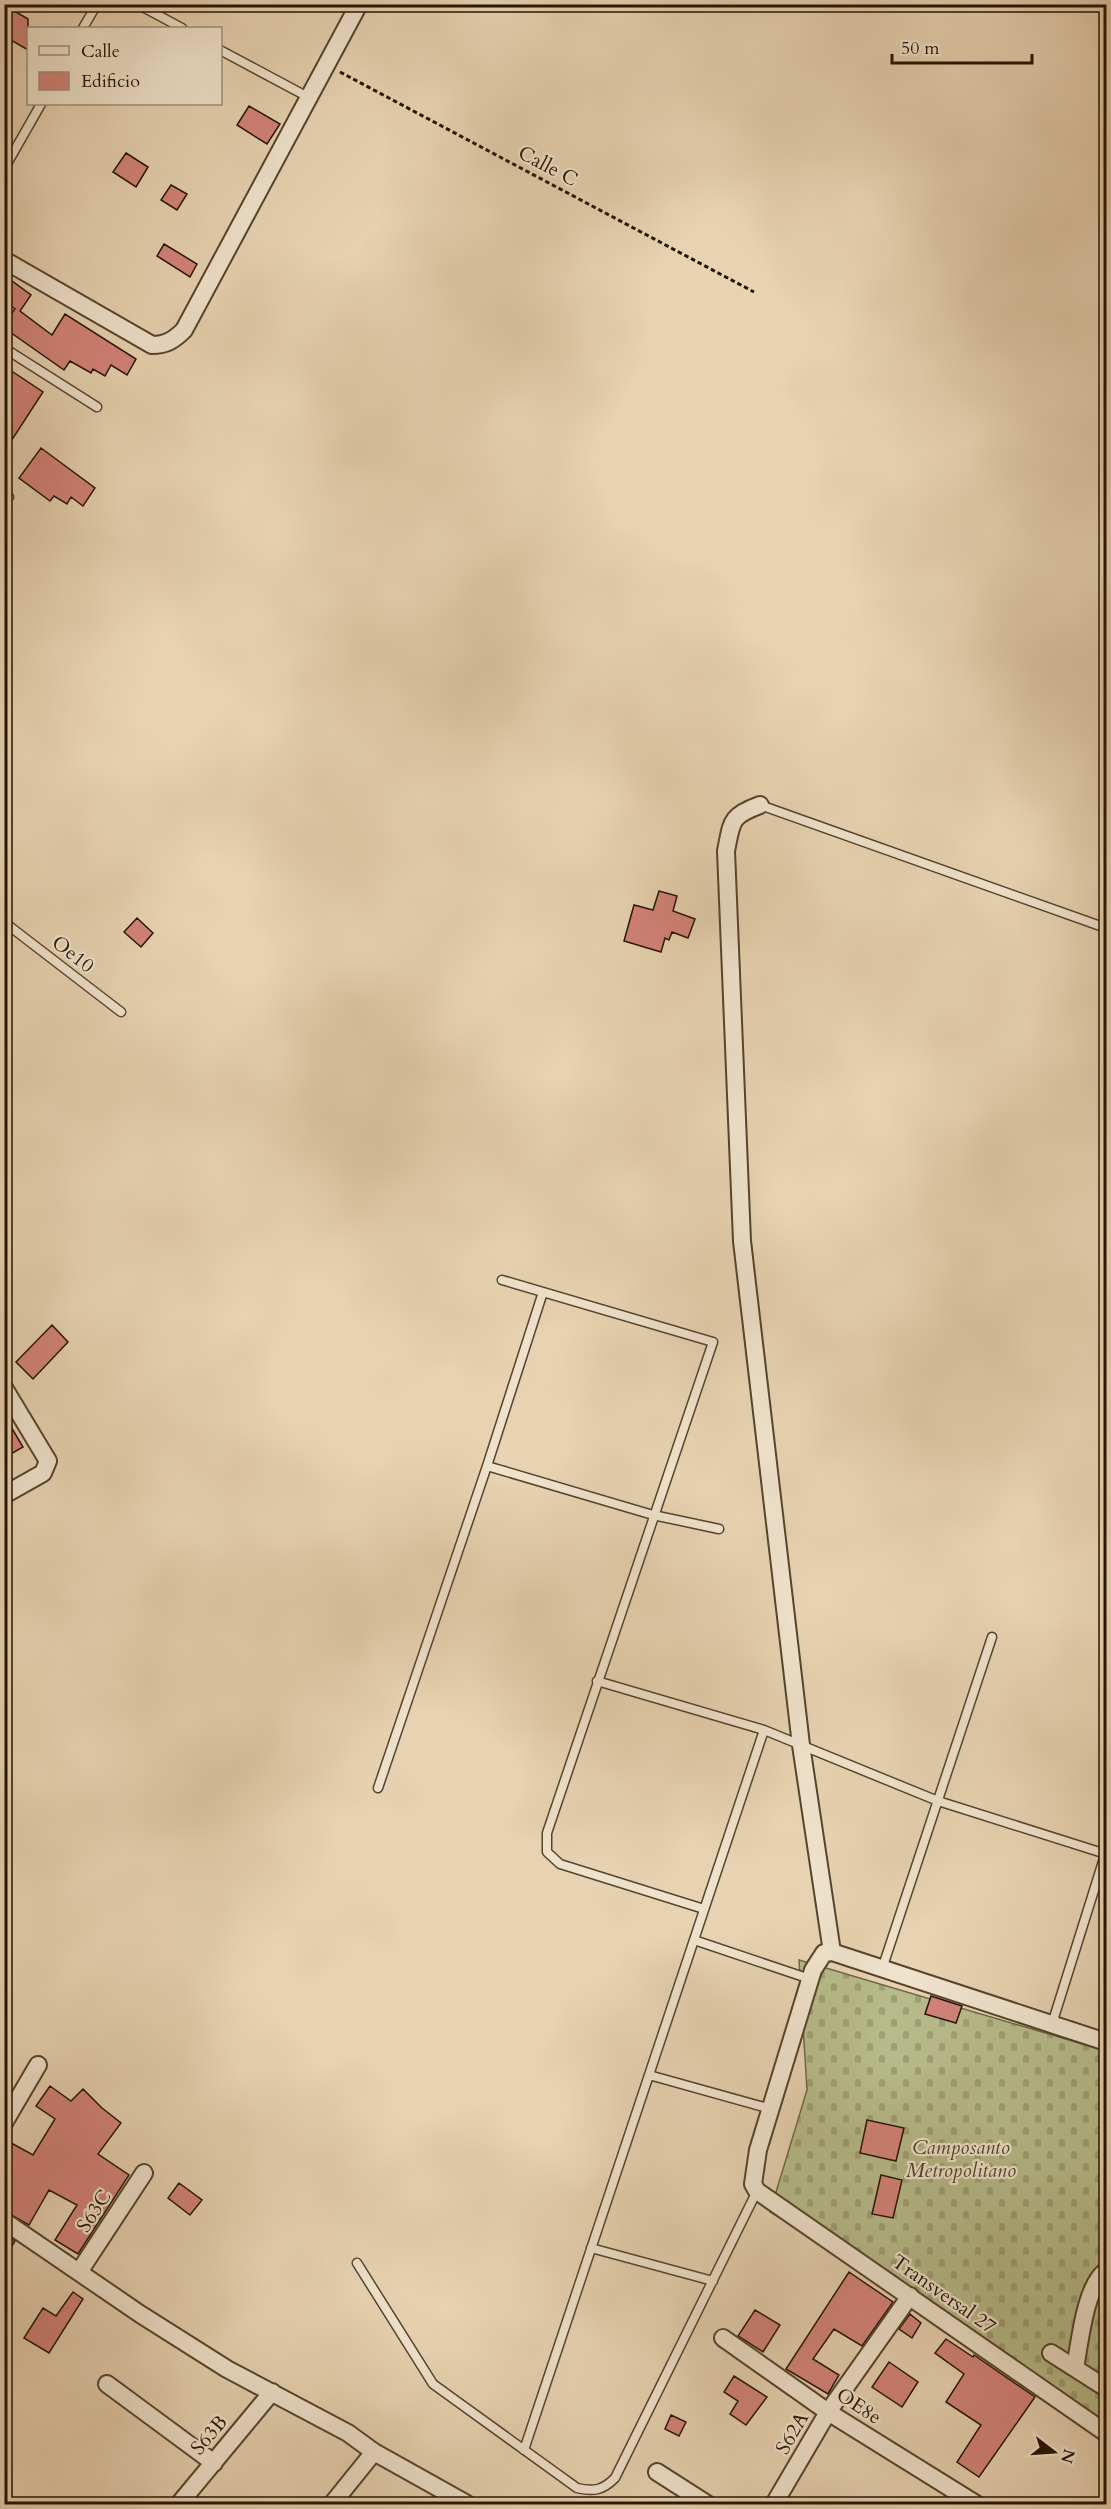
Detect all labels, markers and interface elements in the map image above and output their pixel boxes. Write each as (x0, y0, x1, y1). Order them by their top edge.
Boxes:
legend (27, 27, 222, 105)
scale bar (892, 27, 1032, 65)
text: 50 m (901, 36, 940, 61)
text: Calle (81, 39, 120, 64)
text: Edificio (81, 69, 140, 94)
street label: Calle C (513, 139, 583, 193)
street label: Oe10 (46, 929, 100, 979)
park label: Camposanto Metropolitano (906, 2134, 1016, 2184)
street label: S63C (70, 2184, 118, 2238)
street label: Transversal 27 (887, 2248, 1001, 2340)
street label: OE8e (831, 2381, 887, 2431)
street label: S62A (769, 2406, 815, 2459)
street label: S63B (184, 2409, 234, 2461)
north arrow (1024, 2422, 1084, 2482)
text: N (1055, 2446, 1080, 2466)

